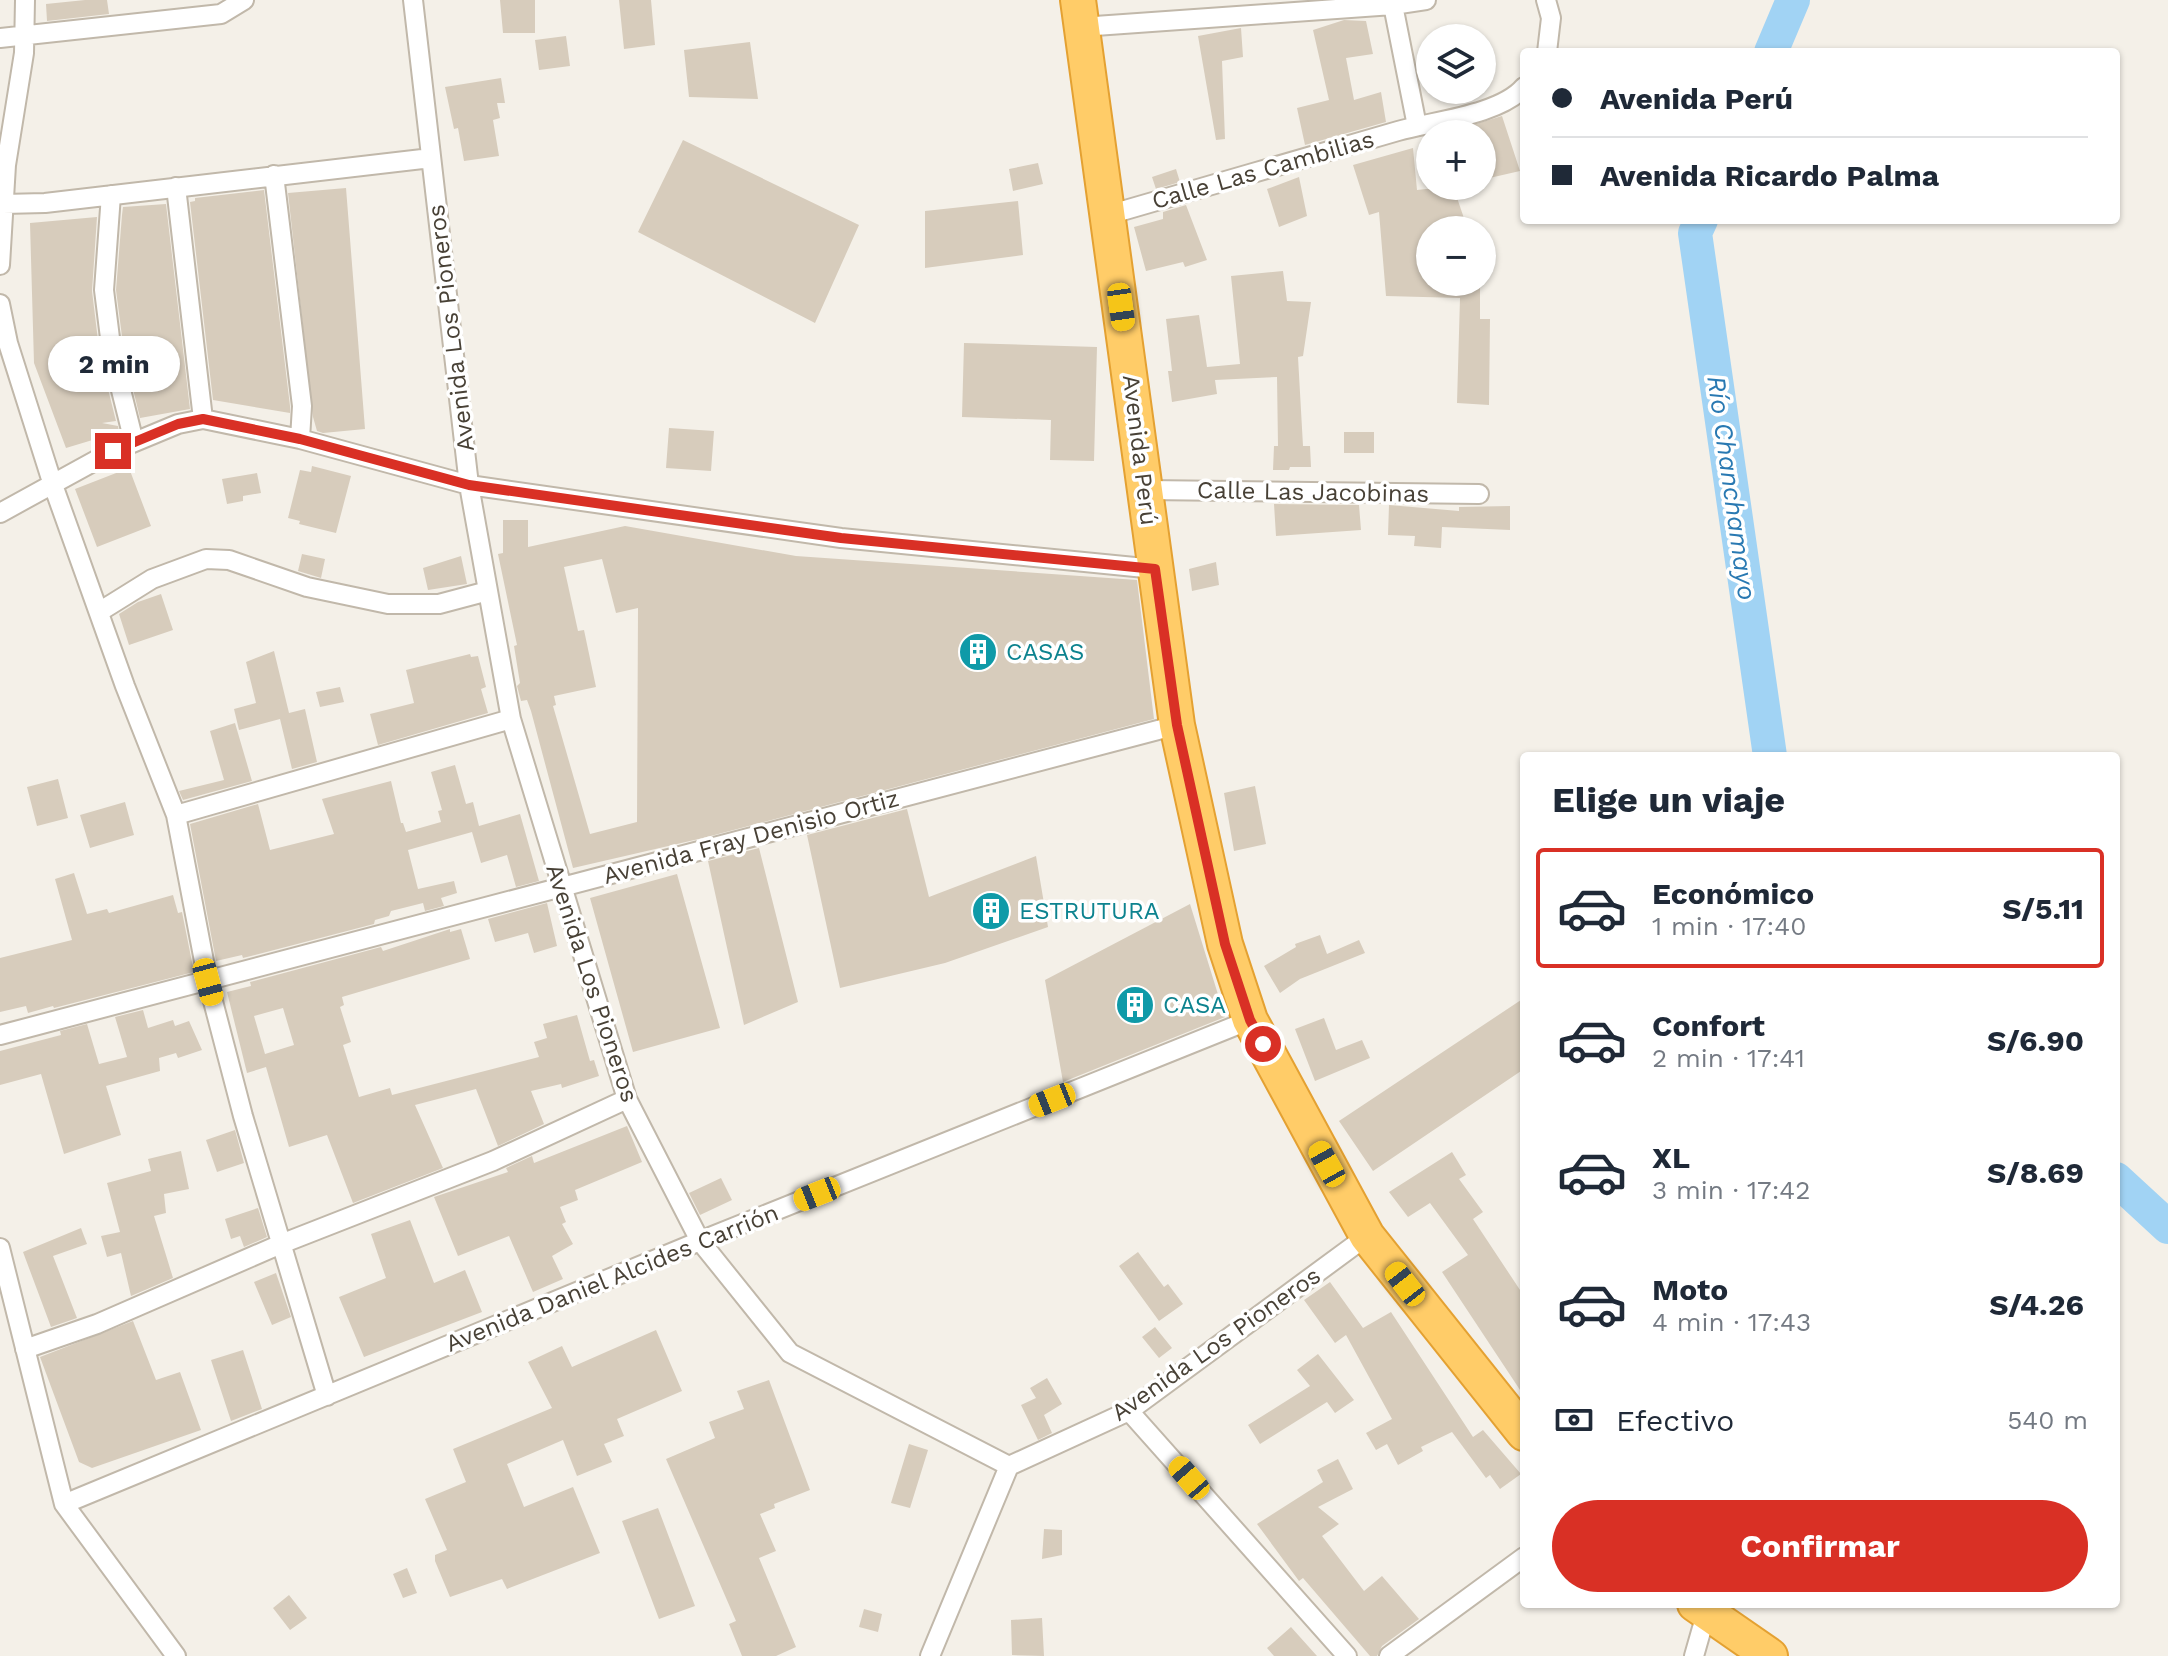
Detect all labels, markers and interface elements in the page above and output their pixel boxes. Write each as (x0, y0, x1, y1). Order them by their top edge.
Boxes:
map controls (1416, 24, 1496, 296)
button: layers (1416, 24, 1496, 104)
text: Avenida Perú (1600, 81, 1793, 116)
button: + (1416, 120, 1496, 200)
street label: Calle Las Cambilias (1149, 125, 1377, 215)
text: Avenida Ricardo Palma (1600, 158, 1939, 193)
street label: Avenida Los Pioneros (422, 203, 480, 453)
button: − (1416, 216, 1496, 296)
car (1106, 282, 1136, 332)
callout: 2 min (47, 335, 179, 391)
text: 2 min (78, 349, 150, 379)
street label: Avenida Perú (1117, 373, 1163, 527)
water label: Río Chanchamayo (1701, 374, 1763, 602)
route end (95, 433, 131, 469)
street label: Calle Las Jacobinas (1197, 476, 1429, 508)
building icon: CASAS (957, 631, 999, 673)
place label: CASAS (1006, 638, 1084, 666)
text: Elige un viaje (1552, 779, 1785, 821)
street label: Avenida Fray Denisio Ortiz (600, 784, 902, 890)
street label: Avenida Los Pioneros (540, 860, 644, 1106)
icon: car (1556, 872, 1628, 944)
text: Económico (1652, 876, 1814, 911)
building icon: ESTRUTURA (970, 890, 1012, 932)
text: S/5.11 (2002, 891, 2084, 926)
place label: ESTRUTURA (1019, 897, 1160, 925)
text: 1 min · 17:40 (1652, 911, 1806, 941)
car (190, 956, 226, 1008)
building icon: CASA (1114, 984, 1156, 1026)
place label: CASA (1163, 991, 1226, 1019)
icon: car (1556, 1004, 1628, 1076)
text: Confort (1652, 1008, 1765, 1043)
text: S/6.90 (1987, 1023, 2084, 1058)
route start (1245, 1026, 1281, 1062)
text: 2 min · 17:41 (1652, 1043, 1805, 1073)
car (1025, 1080, 1079, 1120)
icon: car (1556, 1136, 1628, 1208)
car (1305, 1137, 1349, 1191)
text: XL (1652, 1140, 1690, 1175)
text: S/8.69 (1987, 1155, 2084, 1190)
car (790, 1174, 844, 1214)
text: 3 min · 17:42 (1652, 1175, 1810, 1205)
street label: Avenida Daniel Alcides Carrión (441, 1198, 783, 1358)
car (1381, 1258, 1429, 1310)
street label: Avenida Los Pioneros (1106, 1261, 1326, 1427)
icon: car (1556, 1268, 1628, 1340)
text: Moto (1652, 1272, 1728, 1307)
text: S/4.26 (1989, 1287, 2084, 1322)
text: 4 min · 17:43 (1652, 1307, 1811, 1337)
icon: cash (1552, 1398, 1596, 1442)
text: Efectivo (1616, 1403, 1734, 1438)
text: 540 m (2007, 1405, 2088, 1435)
car (1164, 1452, 1214, 1504)
button: Confirmar (1552, 1500, 2088, 1592)

